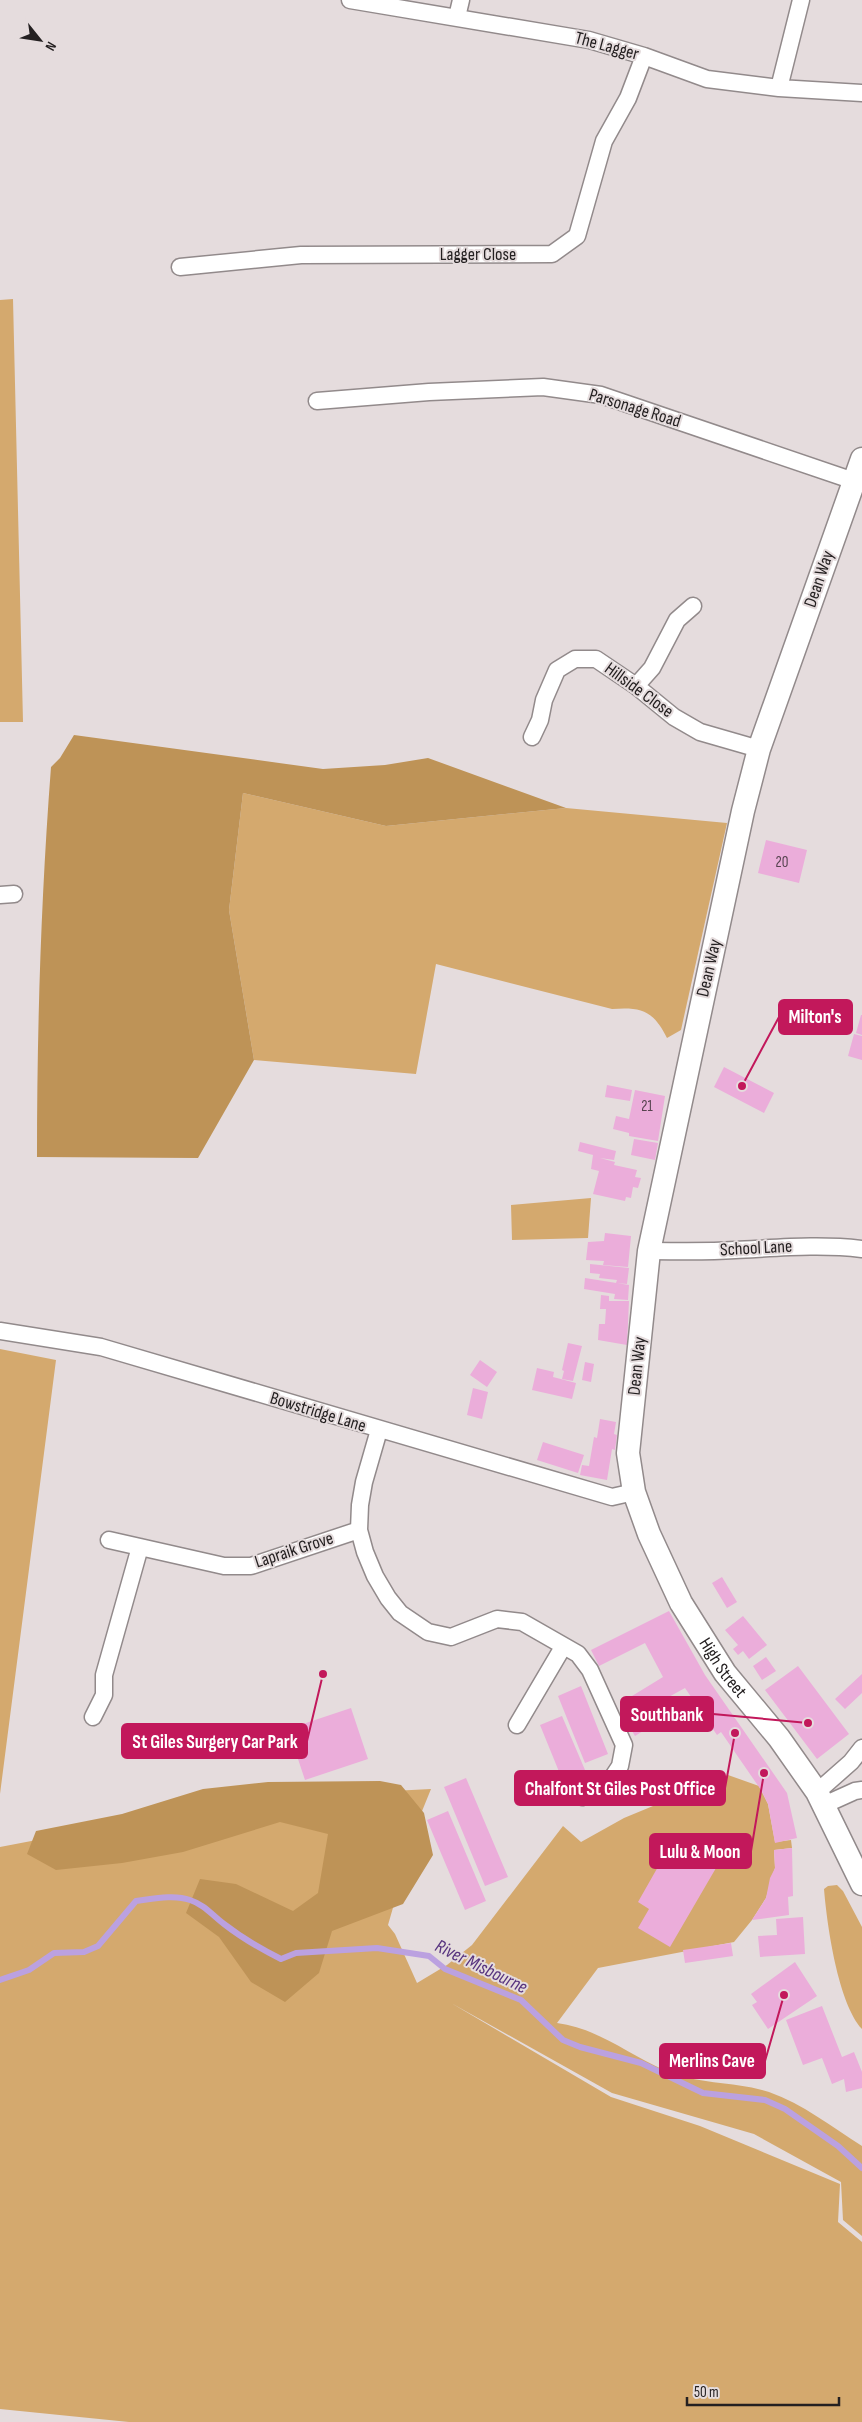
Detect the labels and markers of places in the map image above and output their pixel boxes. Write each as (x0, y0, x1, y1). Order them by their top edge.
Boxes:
callout: Milton's (779, 1000, 852, 1034)
callout: Southbank (621, 1697, 713, 1731)
callout: St Giles Surgery Car Park (122, 1724, 307, 1758)
callout: Chalfont St Giles Post Office (515, 1771, 725, 1805)
callout: Lulu & Moon (650, 1834, 751, 1868)
callout: Merlins Cave (660, 2044, 765, 2078)

